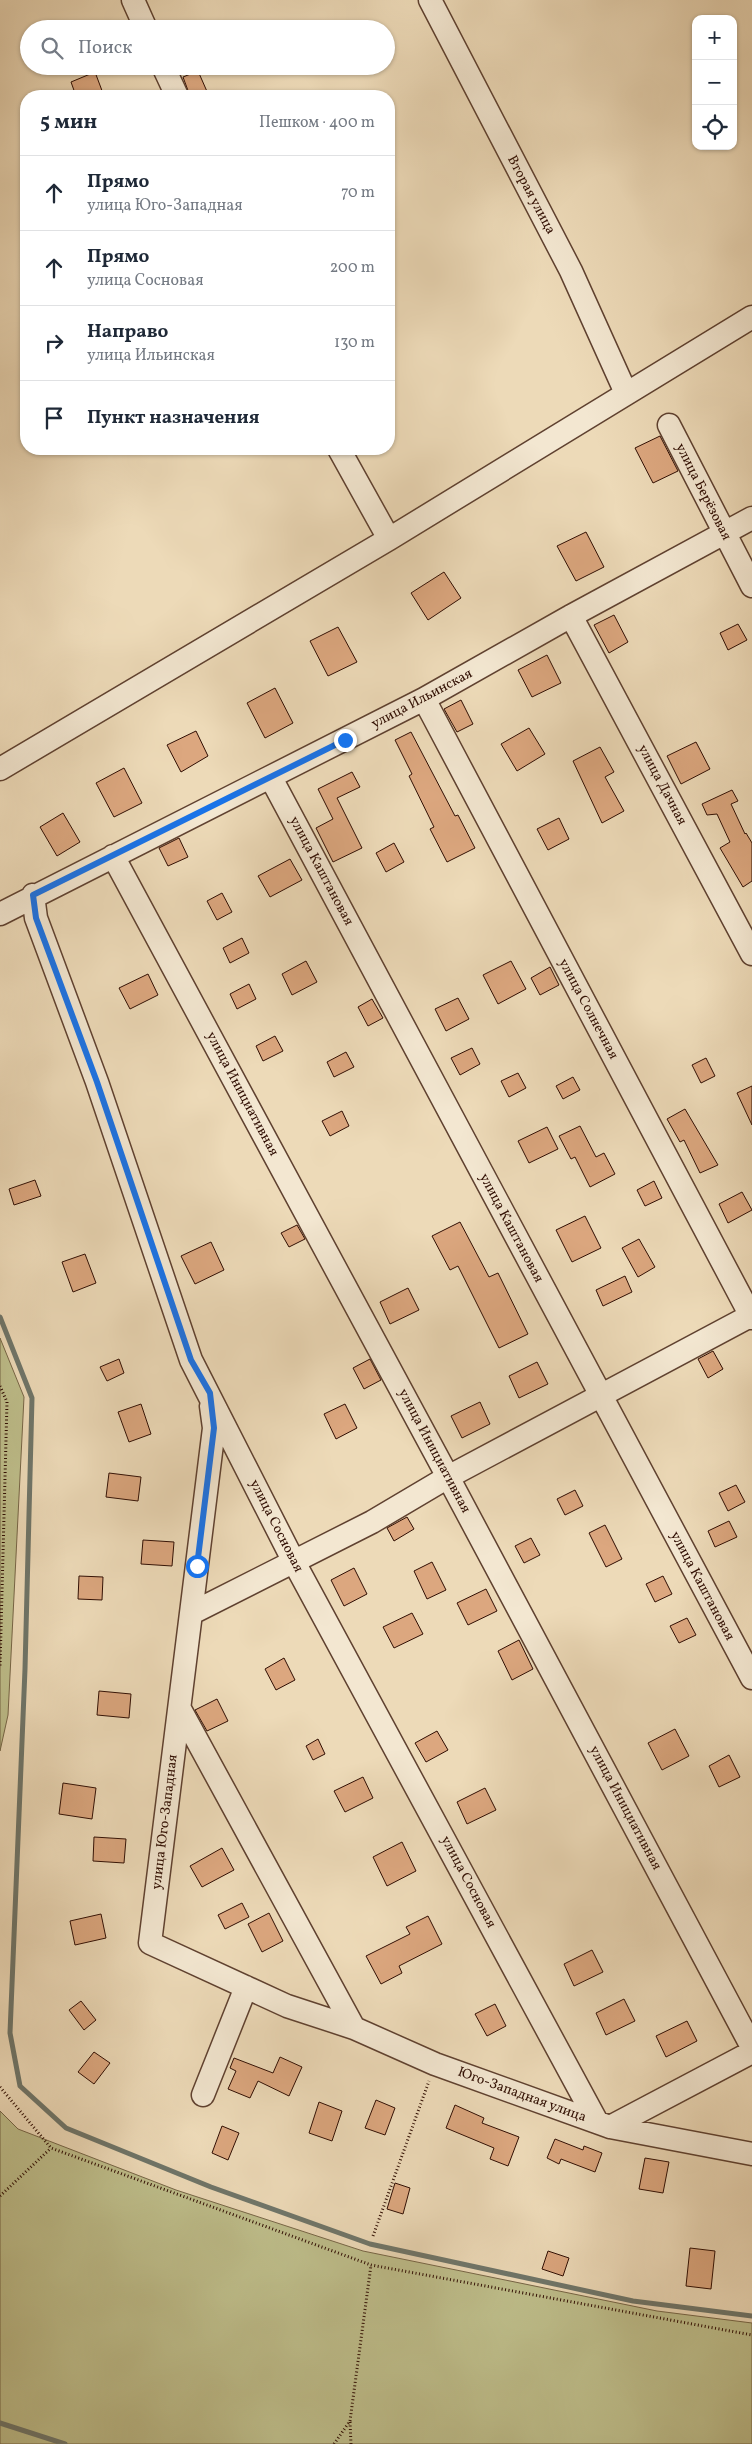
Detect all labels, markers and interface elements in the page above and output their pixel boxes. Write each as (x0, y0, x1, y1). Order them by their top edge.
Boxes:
map controls (692, 15, 737, 150)
button: + (692, 15, 737, 60)
search box (20, 20, 395, 75)
icon: search (38, 34, 66, 62)
text: Поиск (78, 35, 132, 61)
button: − (692, 60, 737, 105)
button: locate (692, 105, 737, 150)
text: 5 мин (40, 108, 97, 137)
text: Пешком · 400 m (259, 112, 375, 134)
street label: Вторая улица (502, 152, 560, 238)
text: Прямо (87, 169, 149, 195)
icon: ahead (40, 179, 68, 207)
text: 70 m (341, 182, 375, 204)
text: улица Юго-Западная (87, 195, 243, 217)
text: Прямо (87, 244, 149, 270)
icon: ahead (40, 254, 68, 282)
text: 200 m (330, 257, 375, 279)
text: улица Сосновая (87, 270, 204, 292)
text: Направо (87, 319, 169, 345)
icon: right (40, 329, 68, 357)
text: 130 m (334, 332, 375, 354)
text: улица Ильинская (87, 345, 215, 367)
icon: arrive (40, 404, 68, 432)
text: Пункт назначения (87, 405, 260, 431)
street label: улица Берёзовая (670, 440, 736, 544)
street label: улица Ильинская (368, 664, 476, 734)
route end (334, 729, 357, 752)
street label: улица Дачная (633, 741, 691, 829)
street label: улица Каштановая (284, 813, 358, 929)
street label: улица Солнечная (553, 955, 623, 1063)
street label: улица Инициативная (201, 1028, 283, 1160)
street label: улица Каштановая (474, 1170, 548, 1286)
street label: улица Инициативная (393, 1385, 475, 1517)
street label: улица Сосновая (244, 1476, 308, 1576)
street label: улица Каштановая (665, 1528, 739, 1644)
route start (186, 1555, 209, 1578)
street label: улица Инициативная (584, 1742, 666, 1874)
street label: улица Юго-Западная (147, 1753, 183, 1891)
street label: улица Сосновая (436, 1833, 500, 1931)
street label: Юго-Западная улица (455, 2063, 589, 2127)

